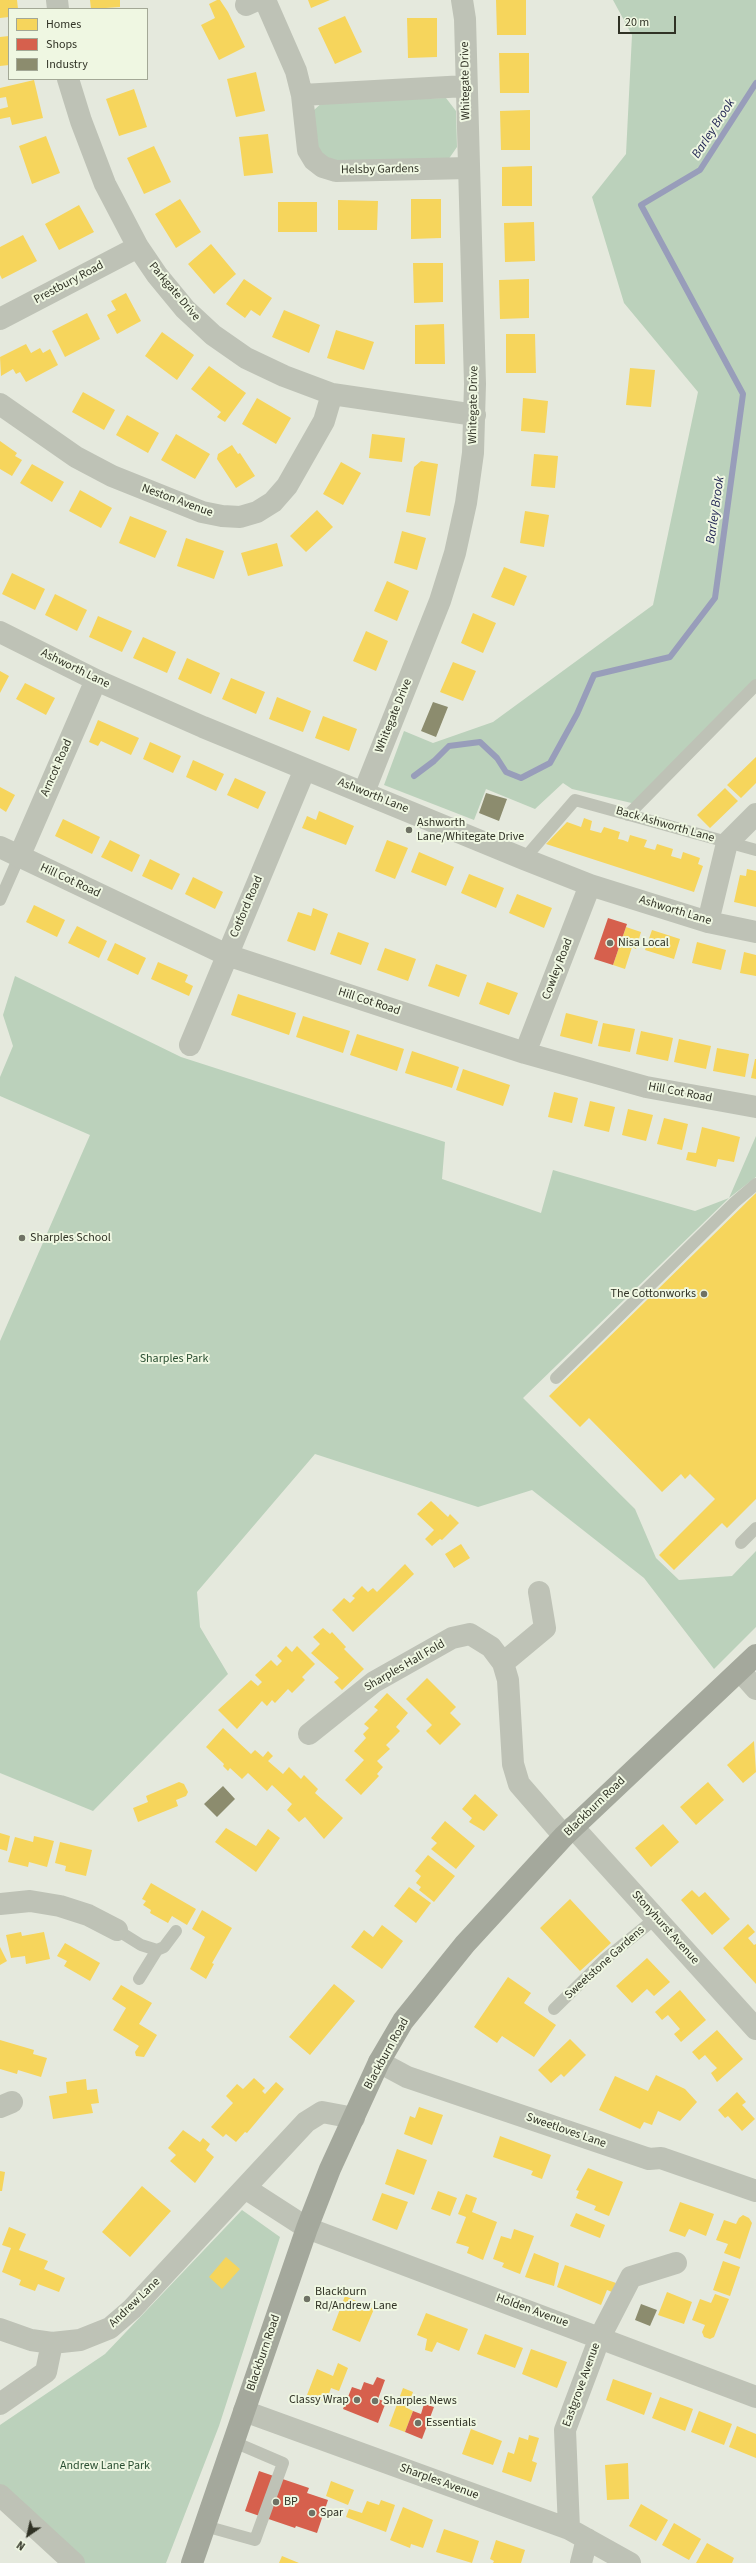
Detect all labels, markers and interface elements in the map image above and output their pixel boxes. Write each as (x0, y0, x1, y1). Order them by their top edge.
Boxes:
legend (8, 8, 148, 80)
scale bar (620, 8, 678, 34)
text: 20 m (625, 14, 649, 31)
text: Homes (46, 16, 81, 33)
text: Shops (46, 36, 77, 53)
street label: Whitegate Drive (458, 42, 474, 120)
text: Industry (46, 56, 88, 73)
water label: Barley Brook (689, 96, 739, 162)
street label: Helsby Gardens (341, 162, 419, 178)
street label: Prestbury Road (32, 259, 106, 307)
street label: Parkgate Drive (145, 260, 203, 324)
street label: Whitegate Drive (466, 366, 482, 444)
water label: Barley Brook (704, 475, 728, 545)
street label: Neston Avenue (139, 481, 215, 521)
street label: Ashworth Lane (38, 646, 112, 692)
street label: Whitegate Drive (373, 677, 415, 755)
street label: Arncot Road (38, 737, 76, 799)
street label: Ashworth Lane (336, 775, 410, 817)
street label: Back Ashworth Lane (614, 804, 716, 846)
place label: Ashworth Lane/Whitegate Drive (417, 816, 524, 844)
marker: Ashworth Lane/Whitegate Drive (404, 825, 414, 835)
street label: Hill Cot Road (38, 861, 102, 901)
street label: Cotford Road (228, 874, 266, 940)
street label: Ashworth Lane (637, 893, 713, 929)
street label: Cowley Road (540, 936, 576, 1002)
place label: Nisa Local (618, 936, 669, 950)
marker: Nisa Local (605, 938, 615, 948)
street label: Hill Cot Road (336, 985, 402, 1019)
street label: Hill Cot Road (647, 1080, 713, 1106)
place label: Sharples School (30, 1231, 111, 1245)
marker: Sharples School (17, 1233, 27, 1243)
place label: The Cottonworks (611, 1287, 696, 1301)
marker: The Cottonworks (699, 1289, 709, 1299)
park label: Sharples Park (140, 1352, 208, 1366)
street label: Sharples Hall Fold (362, 1637, 448, 1695)
street label: Blackburn Road (561, 1774, 629, 1840)
street label: Stonyhurst Avenue (628, 1888, 702, 1968)
street label: Sweetstone Gardens (562, 1923, 648, 2003)
street label: Blackburn Road (361, 2016, 413, 2092)
street label: Sweetloves Lane (524, 2111, 608, 2151)
street label: Andrew Lane (107, 2275, 163, 2331)
place label: Blackburn Rd/Andrew Lane (315, 2285, 397, 2313)
street label: Holden Avenue (494, 2291, 570, 2331)
marker: Blackburn Rd/Andrew Lane (302, 2294, 312, 2304)
street label: Blackburn Road (244, 2313, 284, 2393)
street label: Eastgrove Avenue (560, 2341, 604, 2429)
place label: Classy Wrap (289, 2393, 349, 2407)
place label: Sharples News (383, 2394, 457, 2408)
marker: Classy Wrap (352, 2395, 362, 2405)
marker: Sharples News (370, 2396, 380, 2406)
place label: Essentials (426, 2416, 476, 2430)
marker: Essentials (413, 2418, 423, 2428)
park label: Andrew Lane Park (60, 2459, 150, 2473)
street label: Sharples Avenue (397, 2461, 481, 2503)
place label: BP (284, 2495, 298, 2509)
marker: BP (271, 2497, 281, 2507)
place label: Spar (320, 2506, 343, 2520)
marker: Spar (307, 2508, 317, 2518)
north arrow (8, 2515, 48, 2555)
text: N (14, 2537, 28, 2554)

